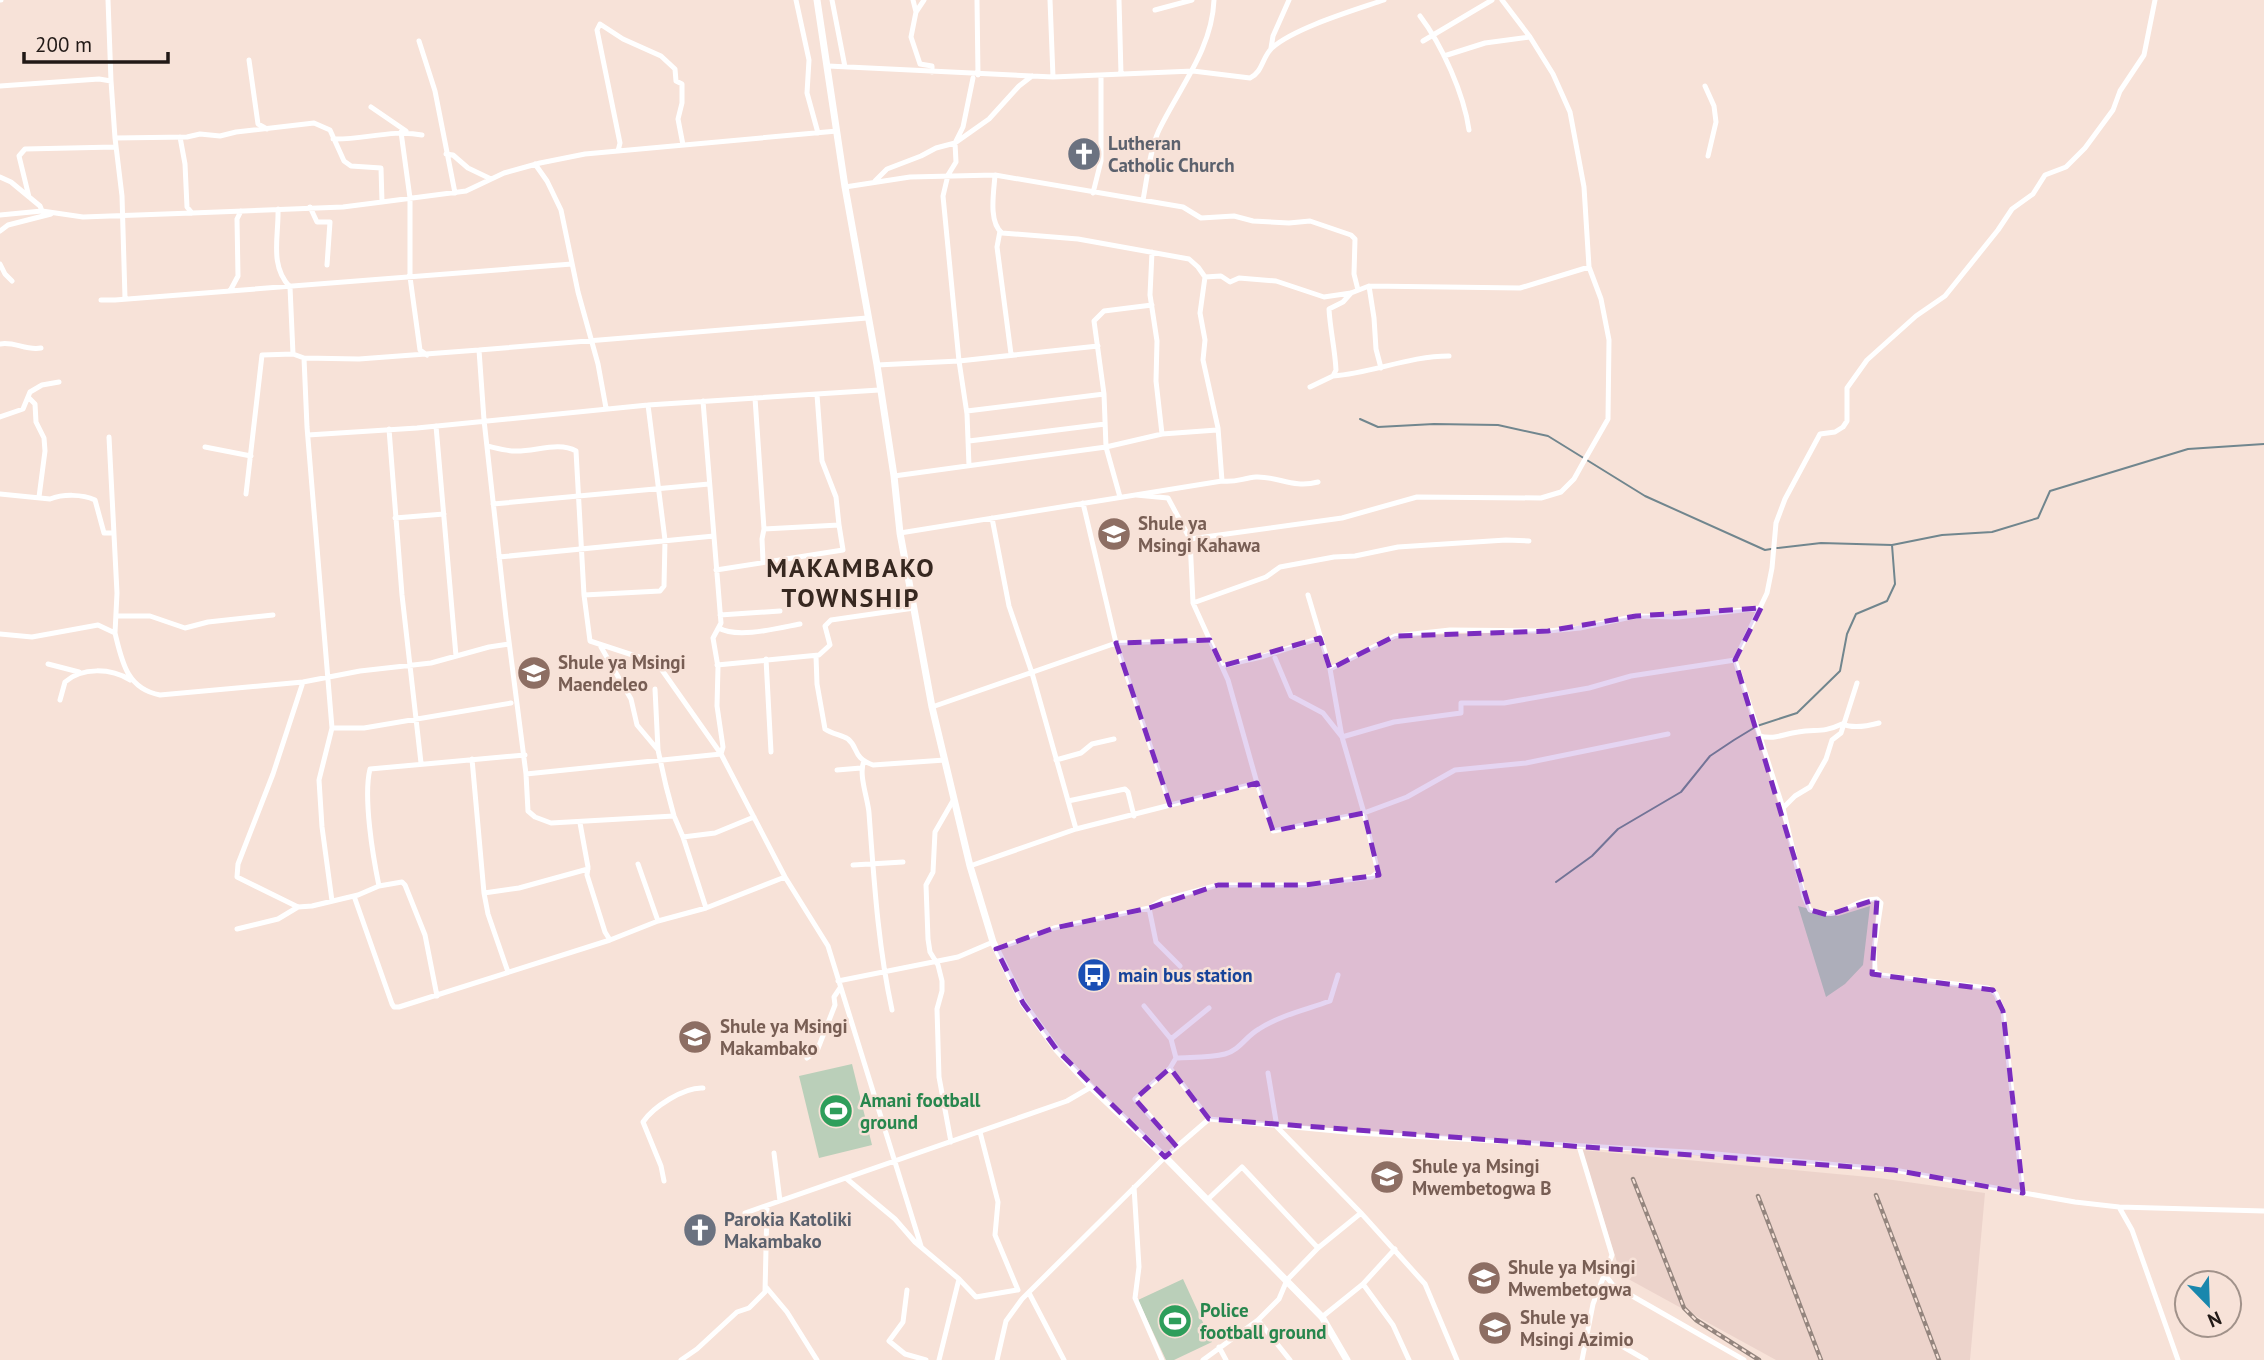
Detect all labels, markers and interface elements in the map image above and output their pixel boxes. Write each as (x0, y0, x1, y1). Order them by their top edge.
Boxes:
scale bar (24, 21, 168, 65)
text: 200 m (35, 31, 92, 58)
place label: Lutheran Catholic Church (1108, 131, 1235, 177)
church icon: Lutheran Catholic Church (1065, 135, 1103, 173)
place label: Shule ya Msingi Kahawa (1138, 511, 1261, 557)
school or university icon: Shule ya Msingi Kahawa (1095, 515, 1133, 553)
district label: MAKAMBAKO TOWNSHIP (766, 551, 936, 614)
place label: Shule ya Msingi Maendeleo (558, 650, 686, 696)
school or university icon: Shule ya Msingi Maendeleo (515, 654, 553, 692)
bus stop icon: main bus station (1075, 956, 1113, 994)
place label: main bus station (1118, 963, 1253, 987)
place label: Shule ya Msingi Makambako (720, 1014, 848, 1060)
school or university icon: Shule ya Msingi Makambako (676, 1018, 714, 1056)
place label: Amani football ground (860, 1088, 981, 1134)
sports icon: Amani football ground (817, 1092, 855, 1130)
place label: Shule ya Msingi Mwembetogwa B (1412, 1154, 1552, 1200)
school or university icon: Shule ya Msingi Mwembetogwa B (1368, 1158, 1406, 1196)
place label: Parokia Katoliki Makambako (724, 1207, 852, 1253)
church icon: Parokia Katoliki Makambako (681, 1211, 719, 1249)
place label: Shule ya Msingi Mwembetogwa (1508, 1255, 1636, 1301)
school or university icon: Shule ya Msingi Mwembetogwa (1465, 1259, 1503, 1297)
north arrow (2173, 1269, 2243, 1339)
place label: Police football ground (1200, 1298, 1327, 1344)
sports icon: Police football ground (1156, 1302, 1194, 1340)
place label: Shule ya Msingi Azimio (1520, 1305, 1634, 1351)
text: N (2204, 1306, 2225, 1333)
school or university icon: Shule ya Msingi Azimio (1476, 1309, 1514, 1347)

